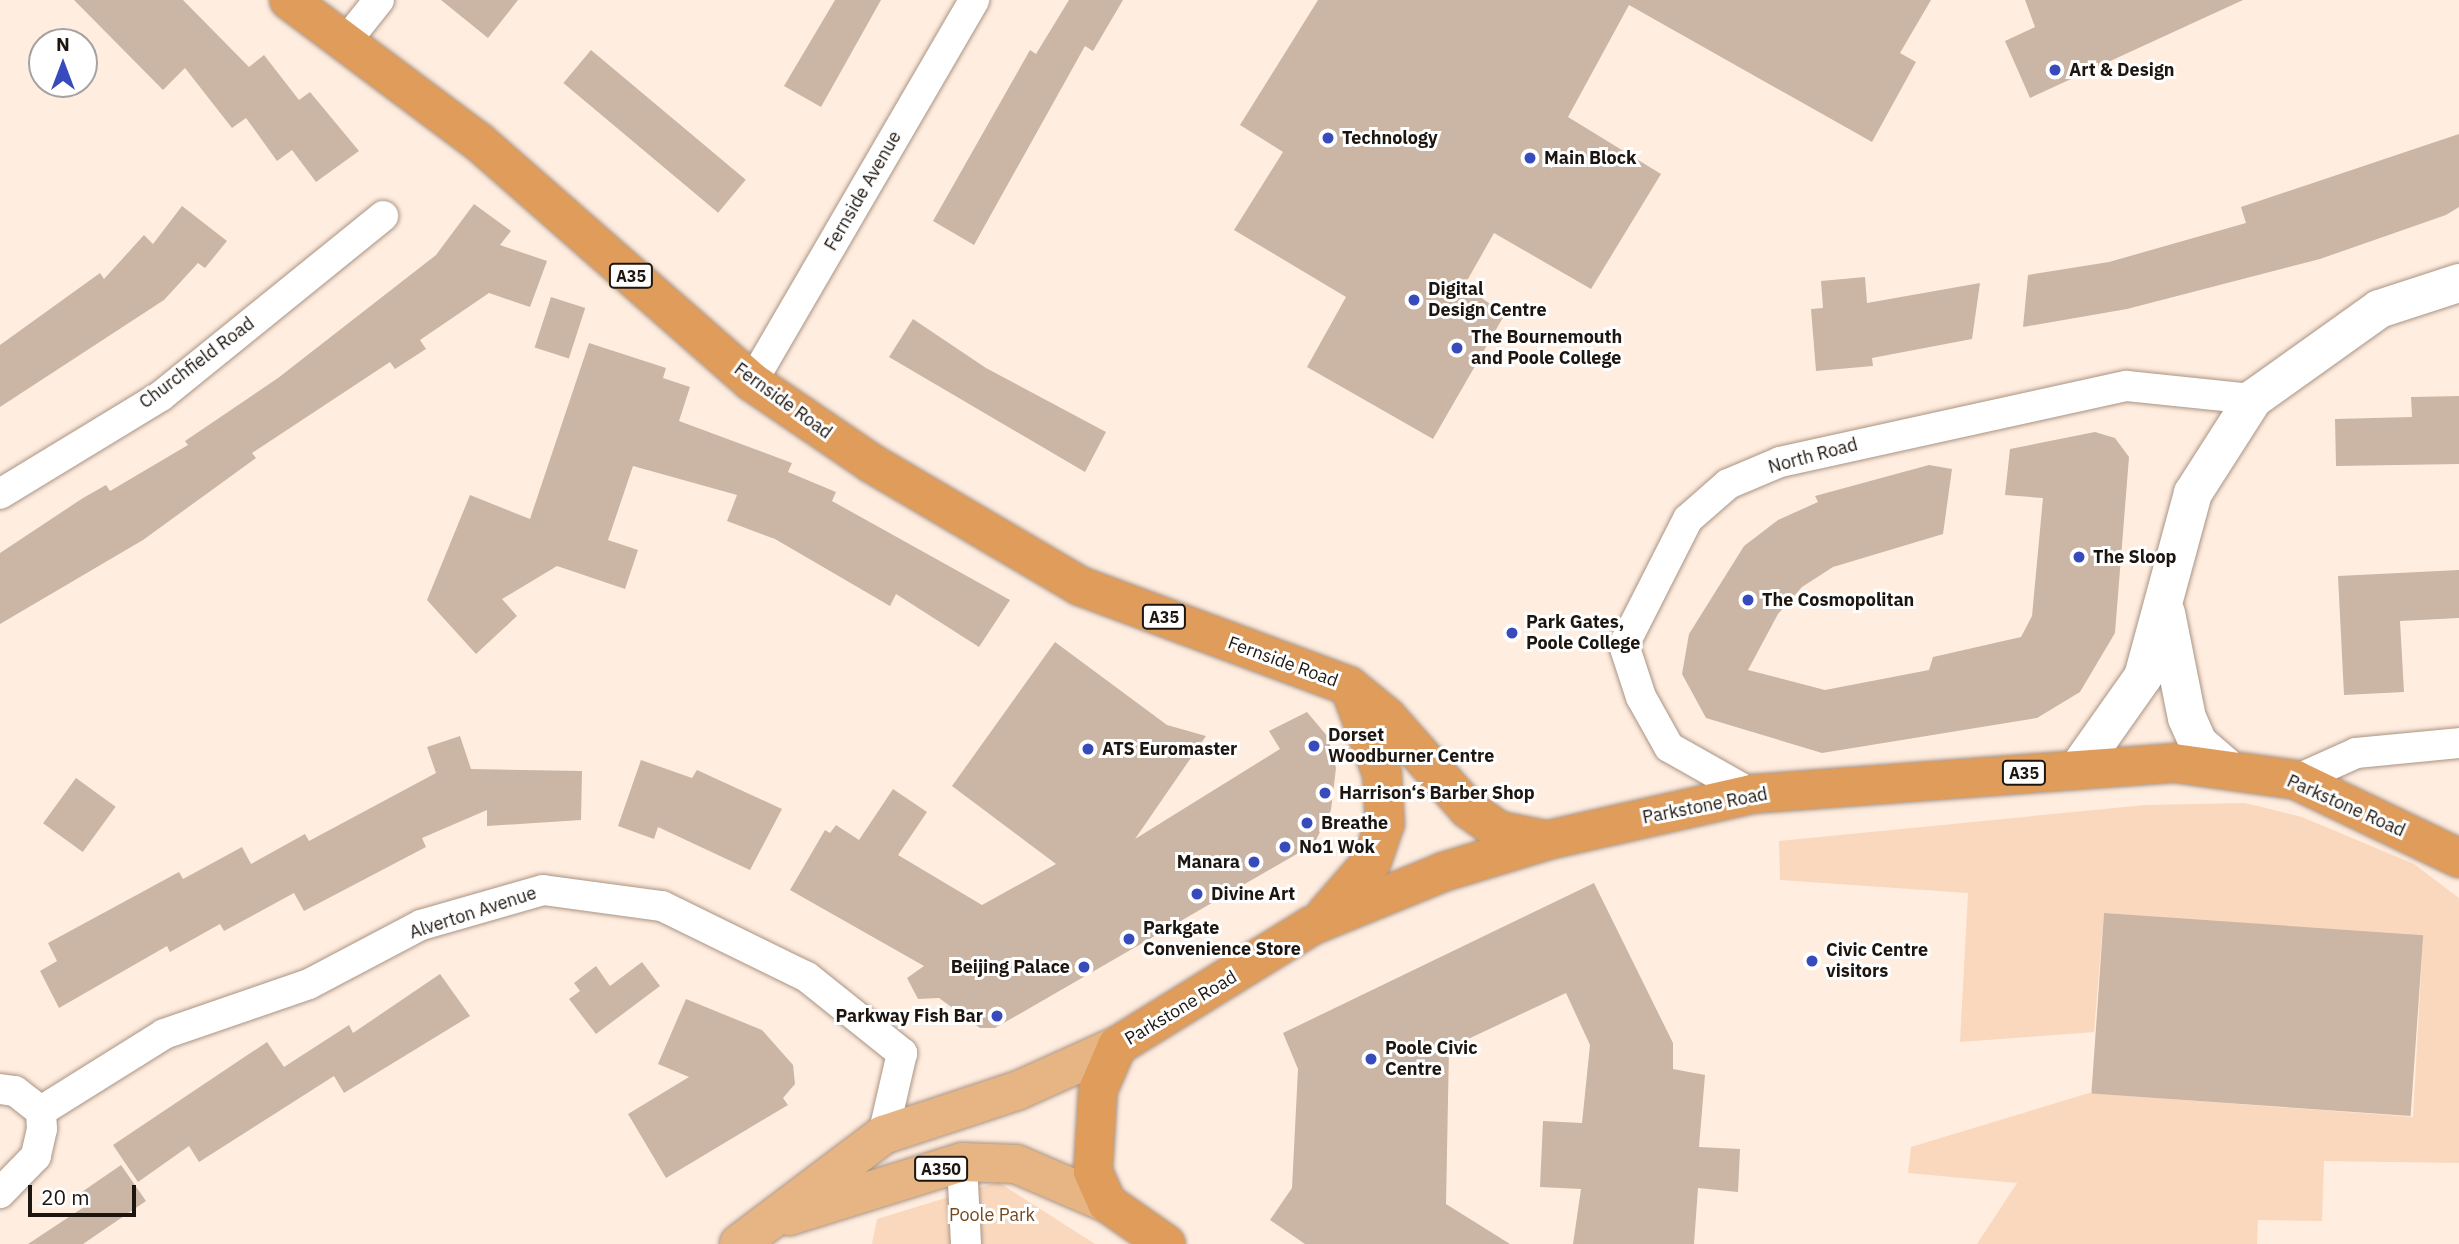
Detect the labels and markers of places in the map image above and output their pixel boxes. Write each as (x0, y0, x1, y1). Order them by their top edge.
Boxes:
place label: Art & Design (2069, 59, 2175, 81)
marker: Art & Design (2047, 62, 2063, 78)
place label: Technology (1342, 127, 1438, 149)
marker: Technology (1320, 130, 1336, 146)
place label: Main Block (1544, 147, 1636, 169)
marker: Main Block (1522, 150, 1538, 166)
place label: Digital Design Centre (1428, 279, 1547, 322)
marker: Digital Design Centre (1406, 292, 1422, 308)
place label: The Bournemouth and Poole College (1471, 327, 1622, 370)
marker: The Bournemouth and Poole College (1449, 340, 1465, 356)
place label: The Sloop (2093, 546, 2177, 568)
marker: The Sloop (2071, 549, 2087, 565)
place label: The Cosmopolitan (1762, 589, 1914, 611)
marker: The Cosmopolitan (1740, 592, 1756, 608)
place label: Park Gates, Poole College (1526, 612, 1640, 654)
marker: Park Gates, Poole College (1504, 625, 1520, 641)
place label: Dorset Woodburner Centre (1328, 725, 1494, 768)
place label: ATS Euromaster (1102, 738, 1237, 760)
marker: Dorset Woodburner Centre (1306, 738, 1322, 754)
marker: ATS Euromaster (1080, 741, 1096, 757)
place label: Harrison‘s Barber Shop (1339, 782, 1535, 804)
marker: Harrison‘s Barber Shop (1317, 785, 1333, 801)
place label: Breathe (1321, 812, 1388, 834)
marker: Breathe (1299, 815, 1315, 831)
place label: No1 Wok (1299, 836, 1375, 858)
marker: No1 Wok (1277, 839, 1293, 855)
place label: Manara (1177, 851, 1240, 873)
marker: Manara (1246, 854, 1262, 870)
place label: Divine Art (1211, 883, 1295, 905)
marker: Divine Art (1189, 886, 1205, 902)
place label: Parkgate Convenience Store (1143, 918, 1301, 960)
marker: Parkgate Convenience Store (1121, 931, 1137, 947)
place label: Civic Centre visitors (1826, 940, 1928, 982)
marker: Civic Centre visitors (1804, 953, 1820, 969)
place label: Beijing Palace (951, 956, 1070, 978)
marker: Beijing Palace (1076, 959, 1092, 975)
place label: Parkway Fish Bar (836, 1005, 983, 1027)
marker: Parkway Fish Bar (989, 1008, 1005, 1024)
place label: Poole Civic Centre (1385, 1038, 1478, 1080)
marker: Poole Civic Centre (1363, 1051, 1379, 1067)

